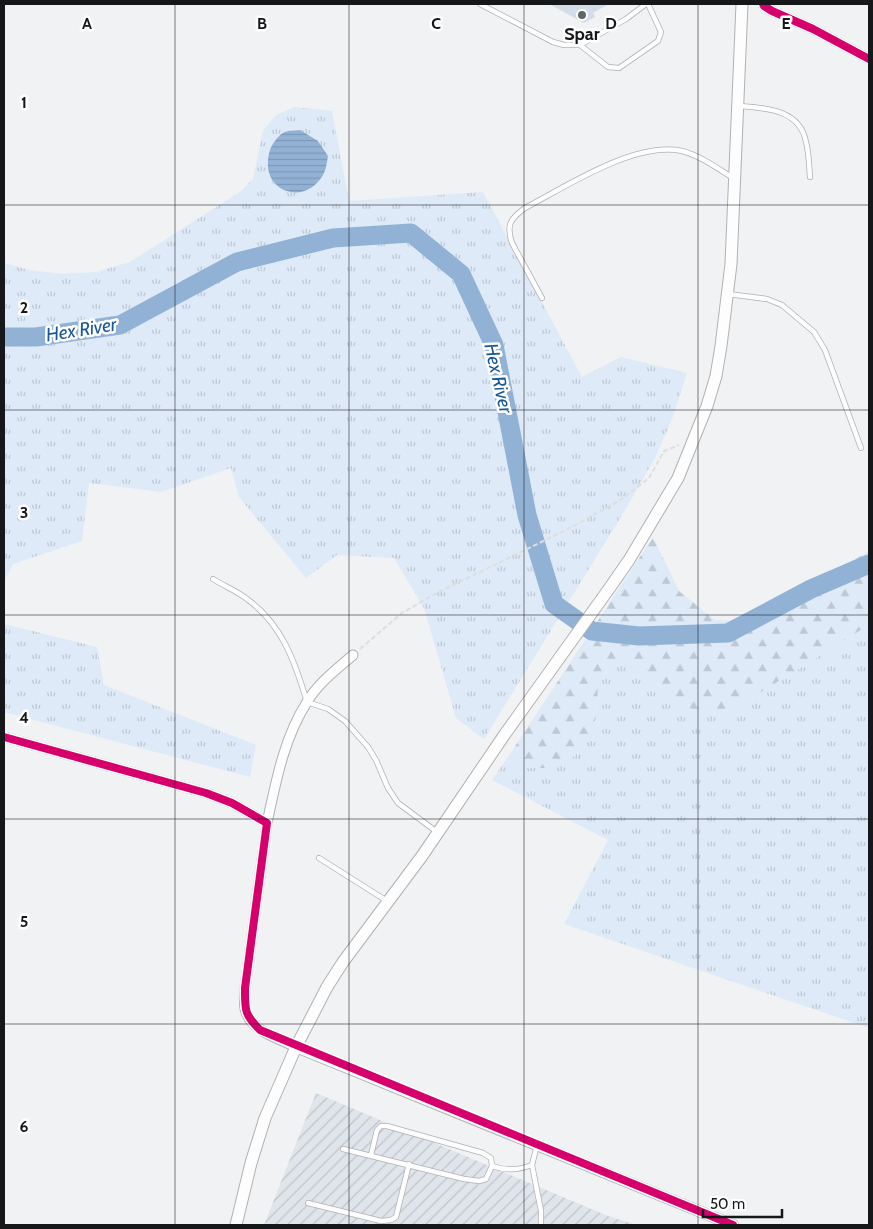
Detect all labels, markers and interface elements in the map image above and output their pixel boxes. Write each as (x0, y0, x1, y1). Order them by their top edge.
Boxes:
marker: Spar (576, 9, 588, 21)
text: A (82, 14, 92, 33)
text: B (257, 14, 267, 33)
text: C (431, 14, 441, 33)
text: D (605, 14, 617, 33)
text: E (781, 14, 791, 33)
place label: Spar (564, 23, 600, 45)
text: 1 (21, 93, 27, 112)
text: 2 (20, 298, 28, 317)
water label: Hex River (44, 312, 119, 346)
water label: Hex River (479, 341, 518, 417)
text: 3 (20, 503, 28, 522)
text: 4 (19, 708, 29, 727)
text: 5 (20, 912, 28, 931)
text: 6 (20, 1117, 29, 1136)
scale bar (703, 1186, 782, 1218)
text: 50 m (710, 1195, 745, 1213)

